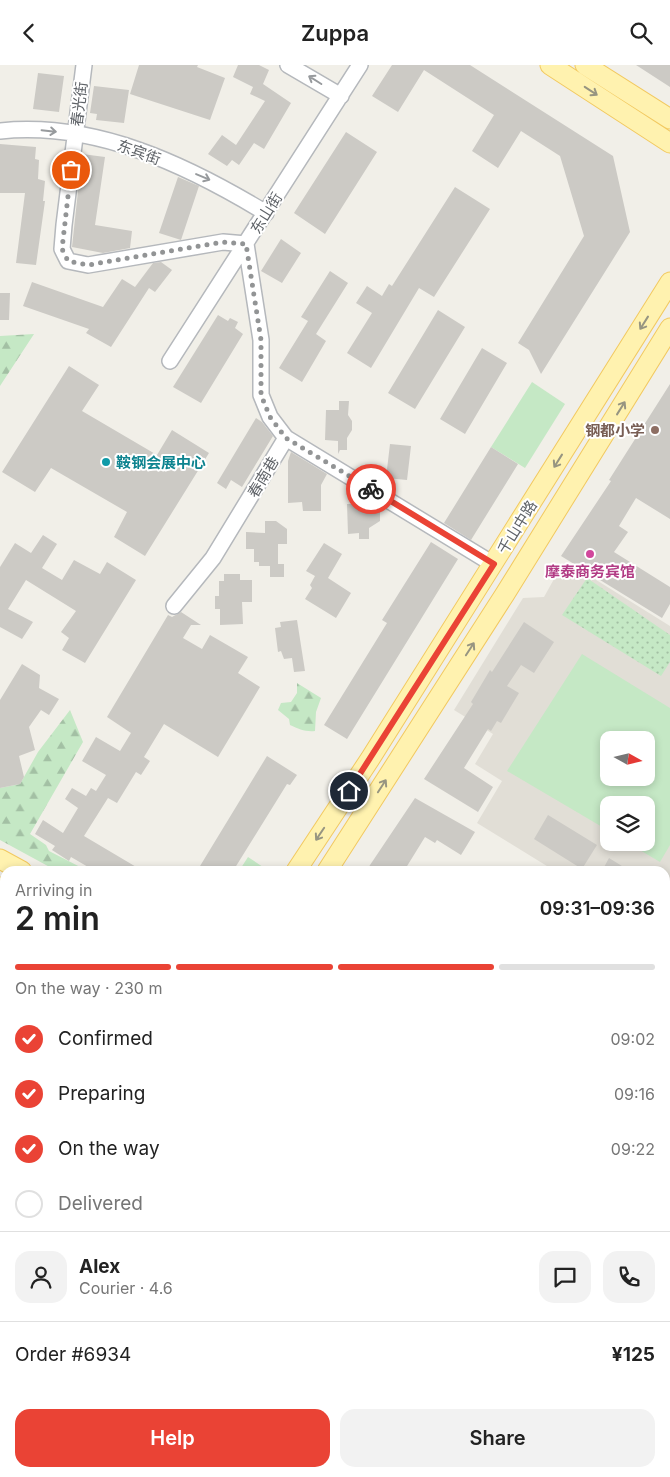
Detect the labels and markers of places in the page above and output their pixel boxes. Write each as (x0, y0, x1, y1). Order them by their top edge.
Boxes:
pin (50, 149, 92, 191)
place label: 钢都小学 (585, 421, 645, 440)
marker: 钢都小学 (649, 424, 661, 436)
place label: 鞍钢会展中心 (116, 453, 206, 472)
marker: 鞍钢会展中心 (100, 456, 112, 468)
marker: 摩泰商务宾馆 (584, 548, 596, 560)
place label: 摩泰商务宾馆 (545, 562, 635, 581)
pin (328, 770, 370, 812)

